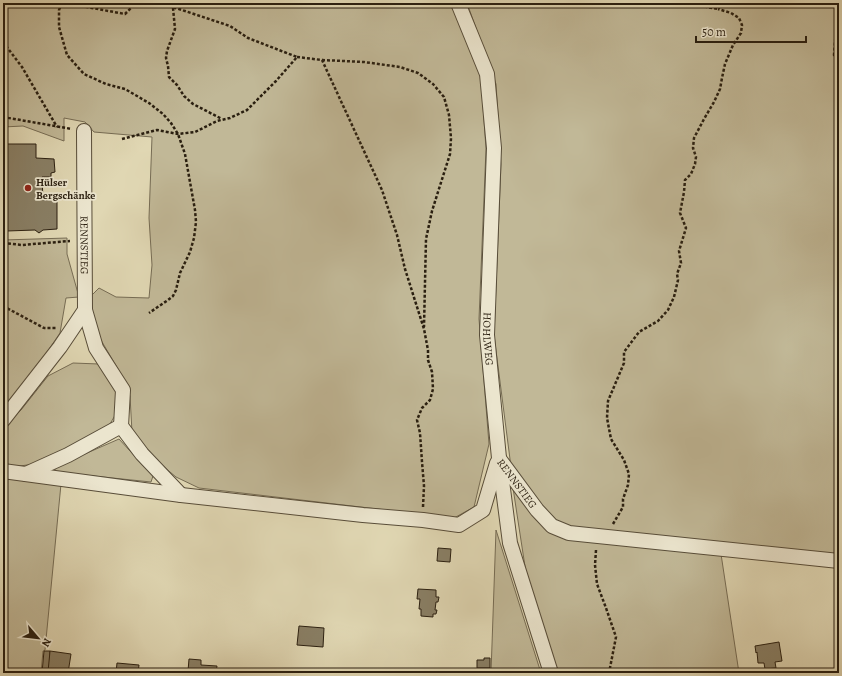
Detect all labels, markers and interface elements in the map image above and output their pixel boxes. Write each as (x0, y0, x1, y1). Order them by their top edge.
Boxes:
scale bar (696, 18, 806, 44)
text: 50 m (702, 24, 726, 40)
place label: Hülser Bergschänke (36, 175, 95, 203)
marker: Hülser Bergschänke (23, 183, 33, 193)
street label: RENNSTIEG (76, 216, 92, 274)
street label: HOHLWEG (479, 312, 497, 366)
street label: RENNSTIEG (493, 456, 540, 512)
north arrow (18, 618, 58, 658)
text: N (38, 635, 55, 650)

